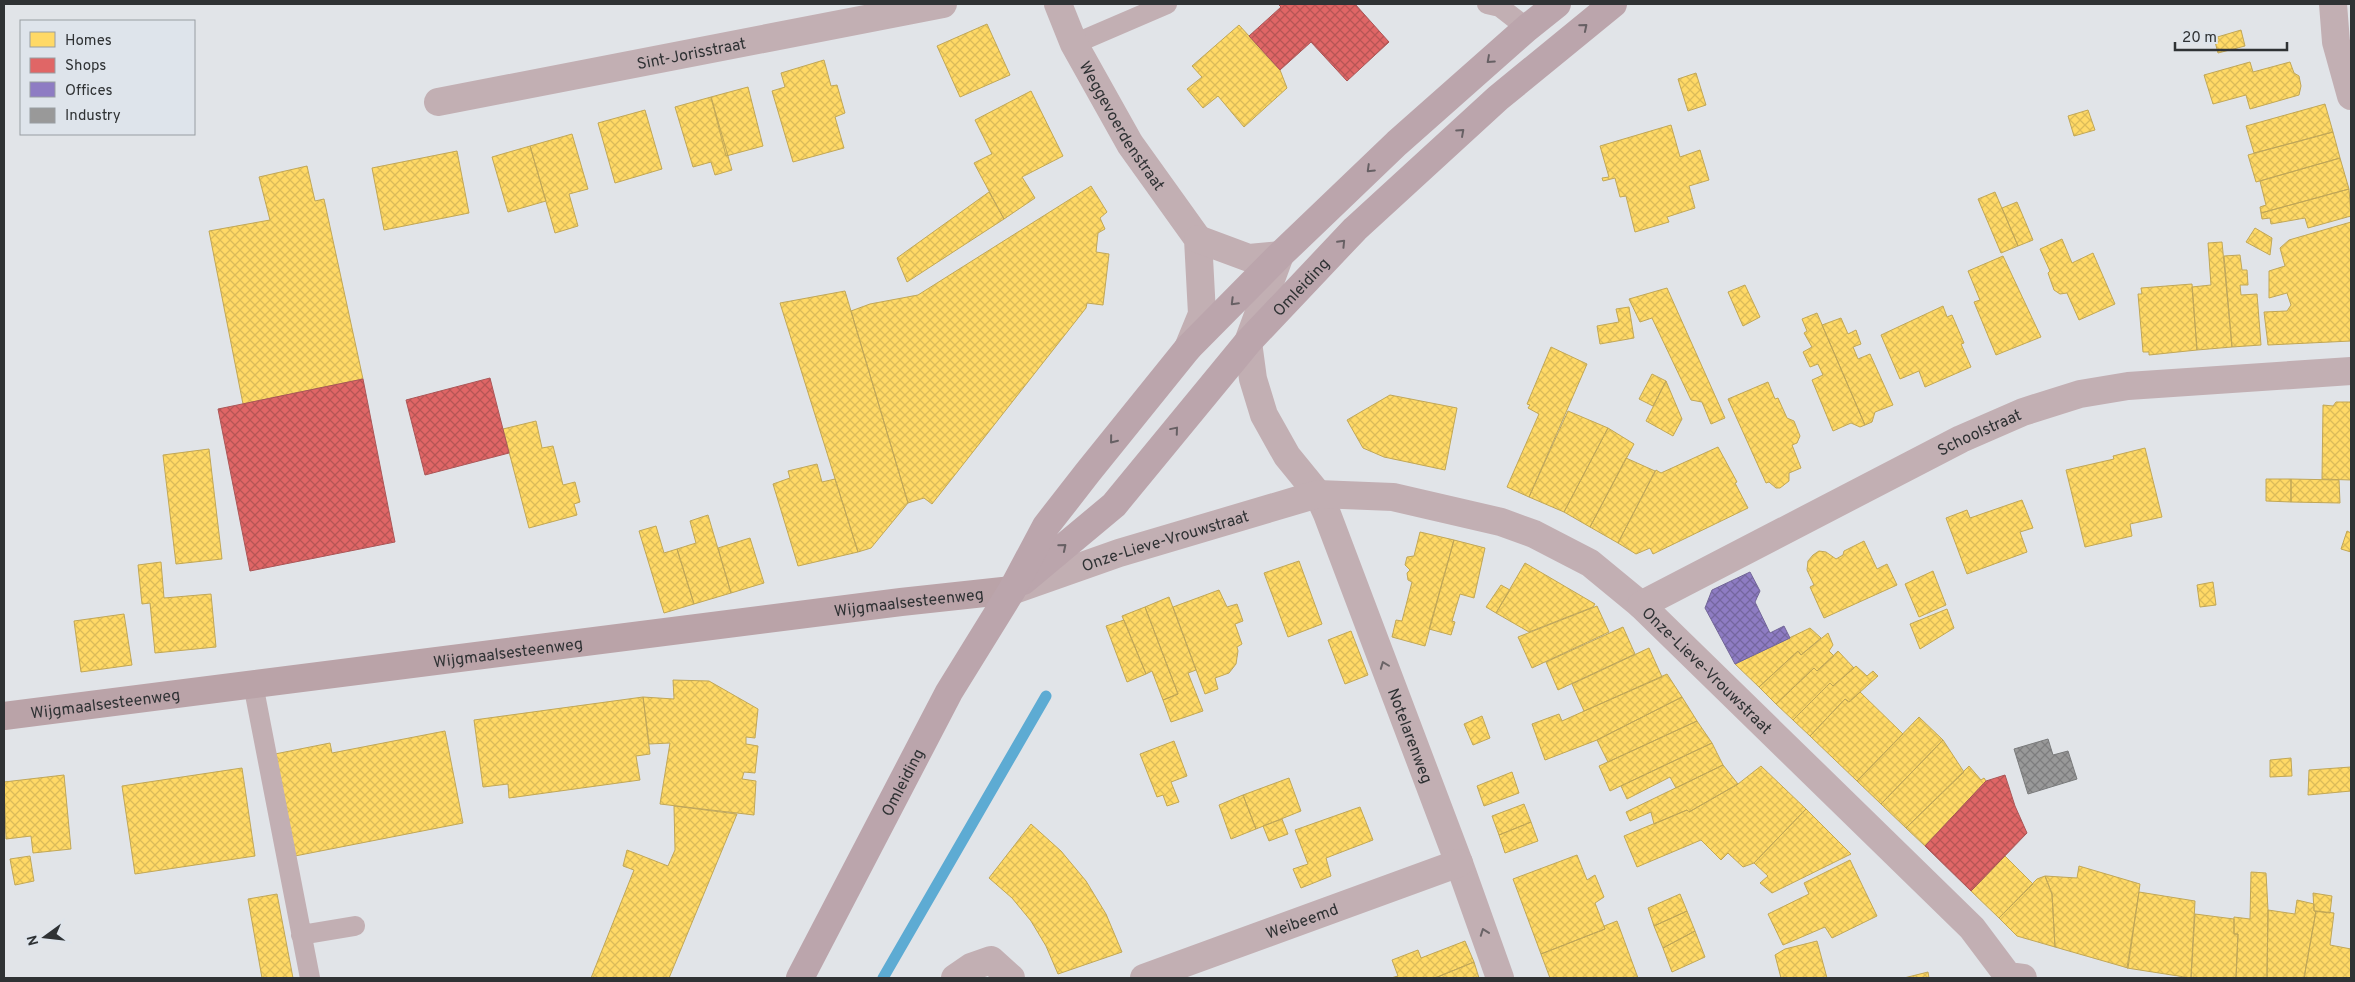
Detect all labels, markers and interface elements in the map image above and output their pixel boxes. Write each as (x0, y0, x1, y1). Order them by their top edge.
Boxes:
legend (20, 20, 195, 135)
scale bar (2175, 20, 2288, 52)
one-way arrow (1579, 23, 1588, 32)
text: 20 m (2182, 29, 2217, 48)
text: Homes (65, 32, 112, 51)
street label: Sint-Jorisstraat (635, 34, 748, 75)
one-way arrow (1487, 55, 1496, 64)
text: Shops (65, 57, 106, 76)
street label: Weggevoerdenstraat (1074, 58, 1168, 195)
text: Offices (65, 82, 112, 101)
text: Industry (65, 107, 121, 126)
one-way arrow (1455, 129, 1464, 138)
one-way arrow (1366, 164, 1375, 173)
one-way arrow (1336, 239, 1345, 248)
street label: Omleiding (1269, 254, 1335, 321)
one-way arrow (1230, 296, 1239, 305)
street label: Schoolstraat (1935, 406, 2025, 461)
one-way arrow (1169, 427, 1178, 436)
one-way arrow (1110, 435, 1119, 444)
street label: Onze-Lieve-Vrouwstraat (1079, 507, 1251, 577)
one-way arrow (1057, 545, 1066, 553)
street label: Wijgmaalsesteenweg (833, 585, 985, 622)
street label: Onze-Lieve-Vrouwstraat (1637, 603, 1775, 739)
street label: Wijgmaalsesteenweg (432, 635, 584, 673)
one-way arrow (1380, 661, 1390, 670)
street label: Wijgmaalsesteenweg (29, 686, 181, 725)
street label: Notelarenweg (1382, 686, 1436, 787)
street label: Omleiding (878, 746, 930, 820)
street label: Weibeemd (1264, 900, 1341, 945)
north arrow (20, 912, 70, 962)
one-way arrow (1480, 929, 1490, 937)
text: N (24, 933, 43, 947)

